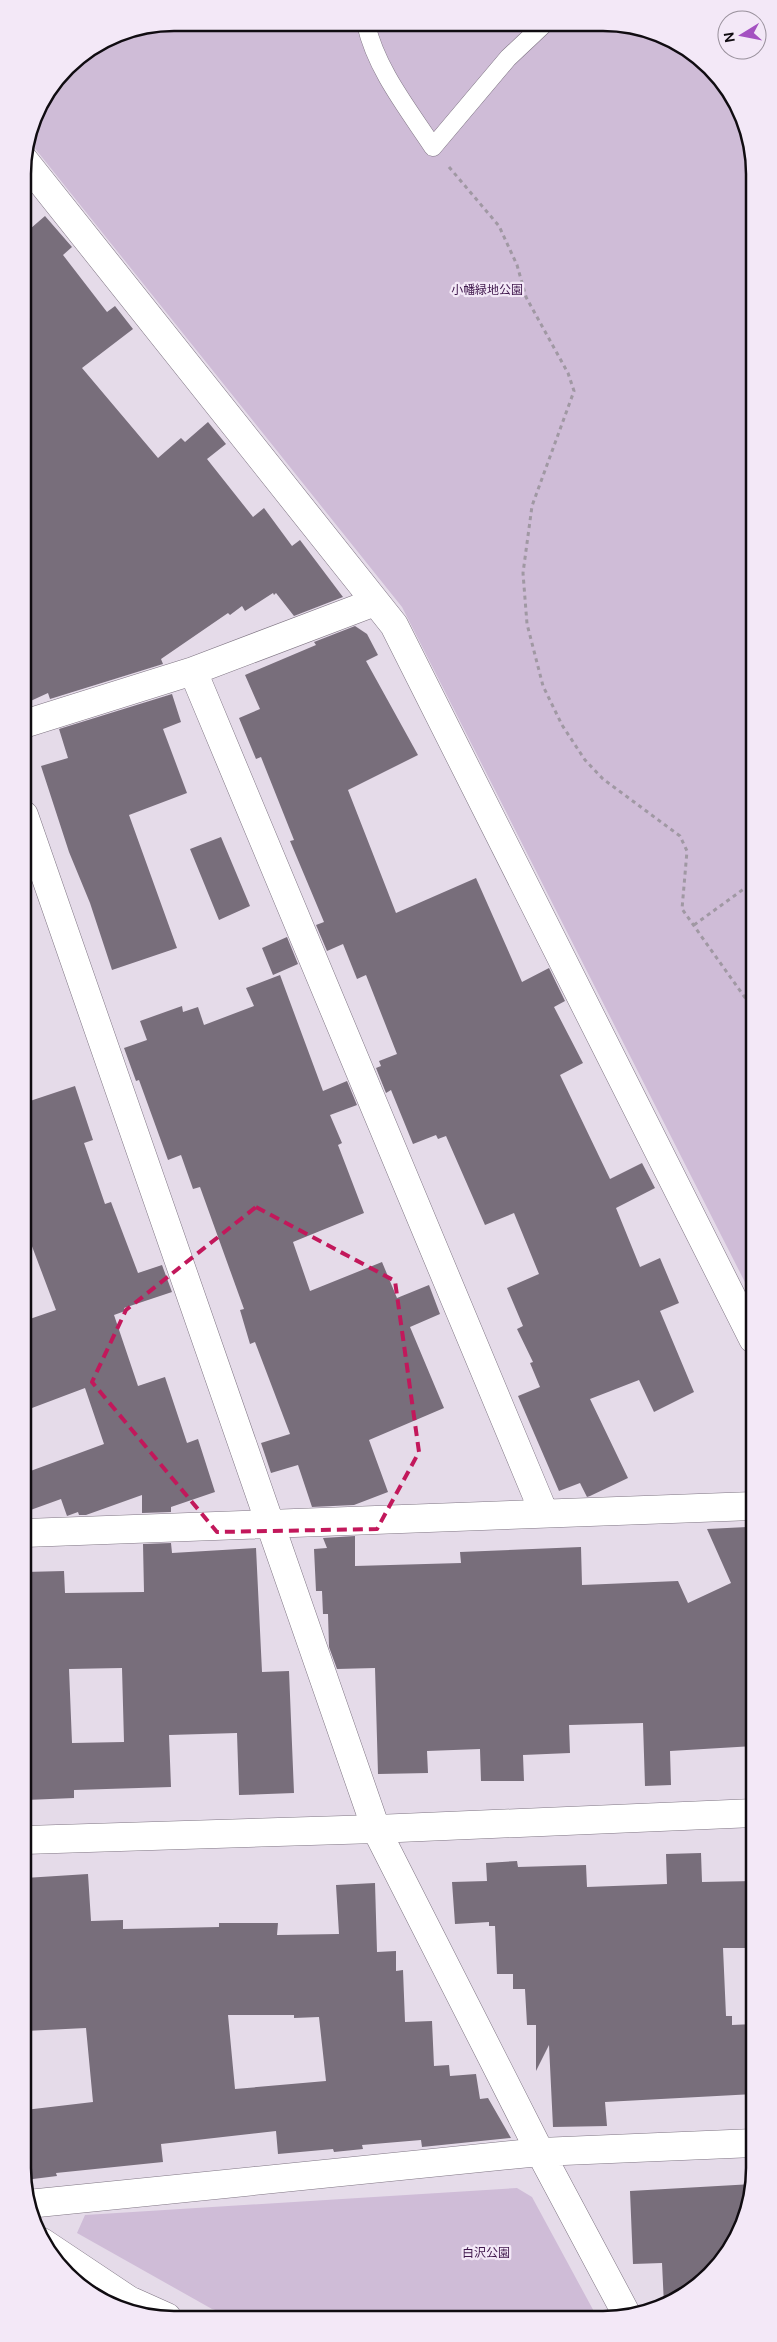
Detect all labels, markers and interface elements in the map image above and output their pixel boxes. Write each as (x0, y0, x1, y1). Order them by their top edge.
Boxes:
north arrow (717, 10, 767, 60)
text: N (719, 31, 739, 44)
park label: 小幡緑地公園 (451, 282, 523, 298)
park label: 白沢公園 (462, 2245, 510, 2261)

